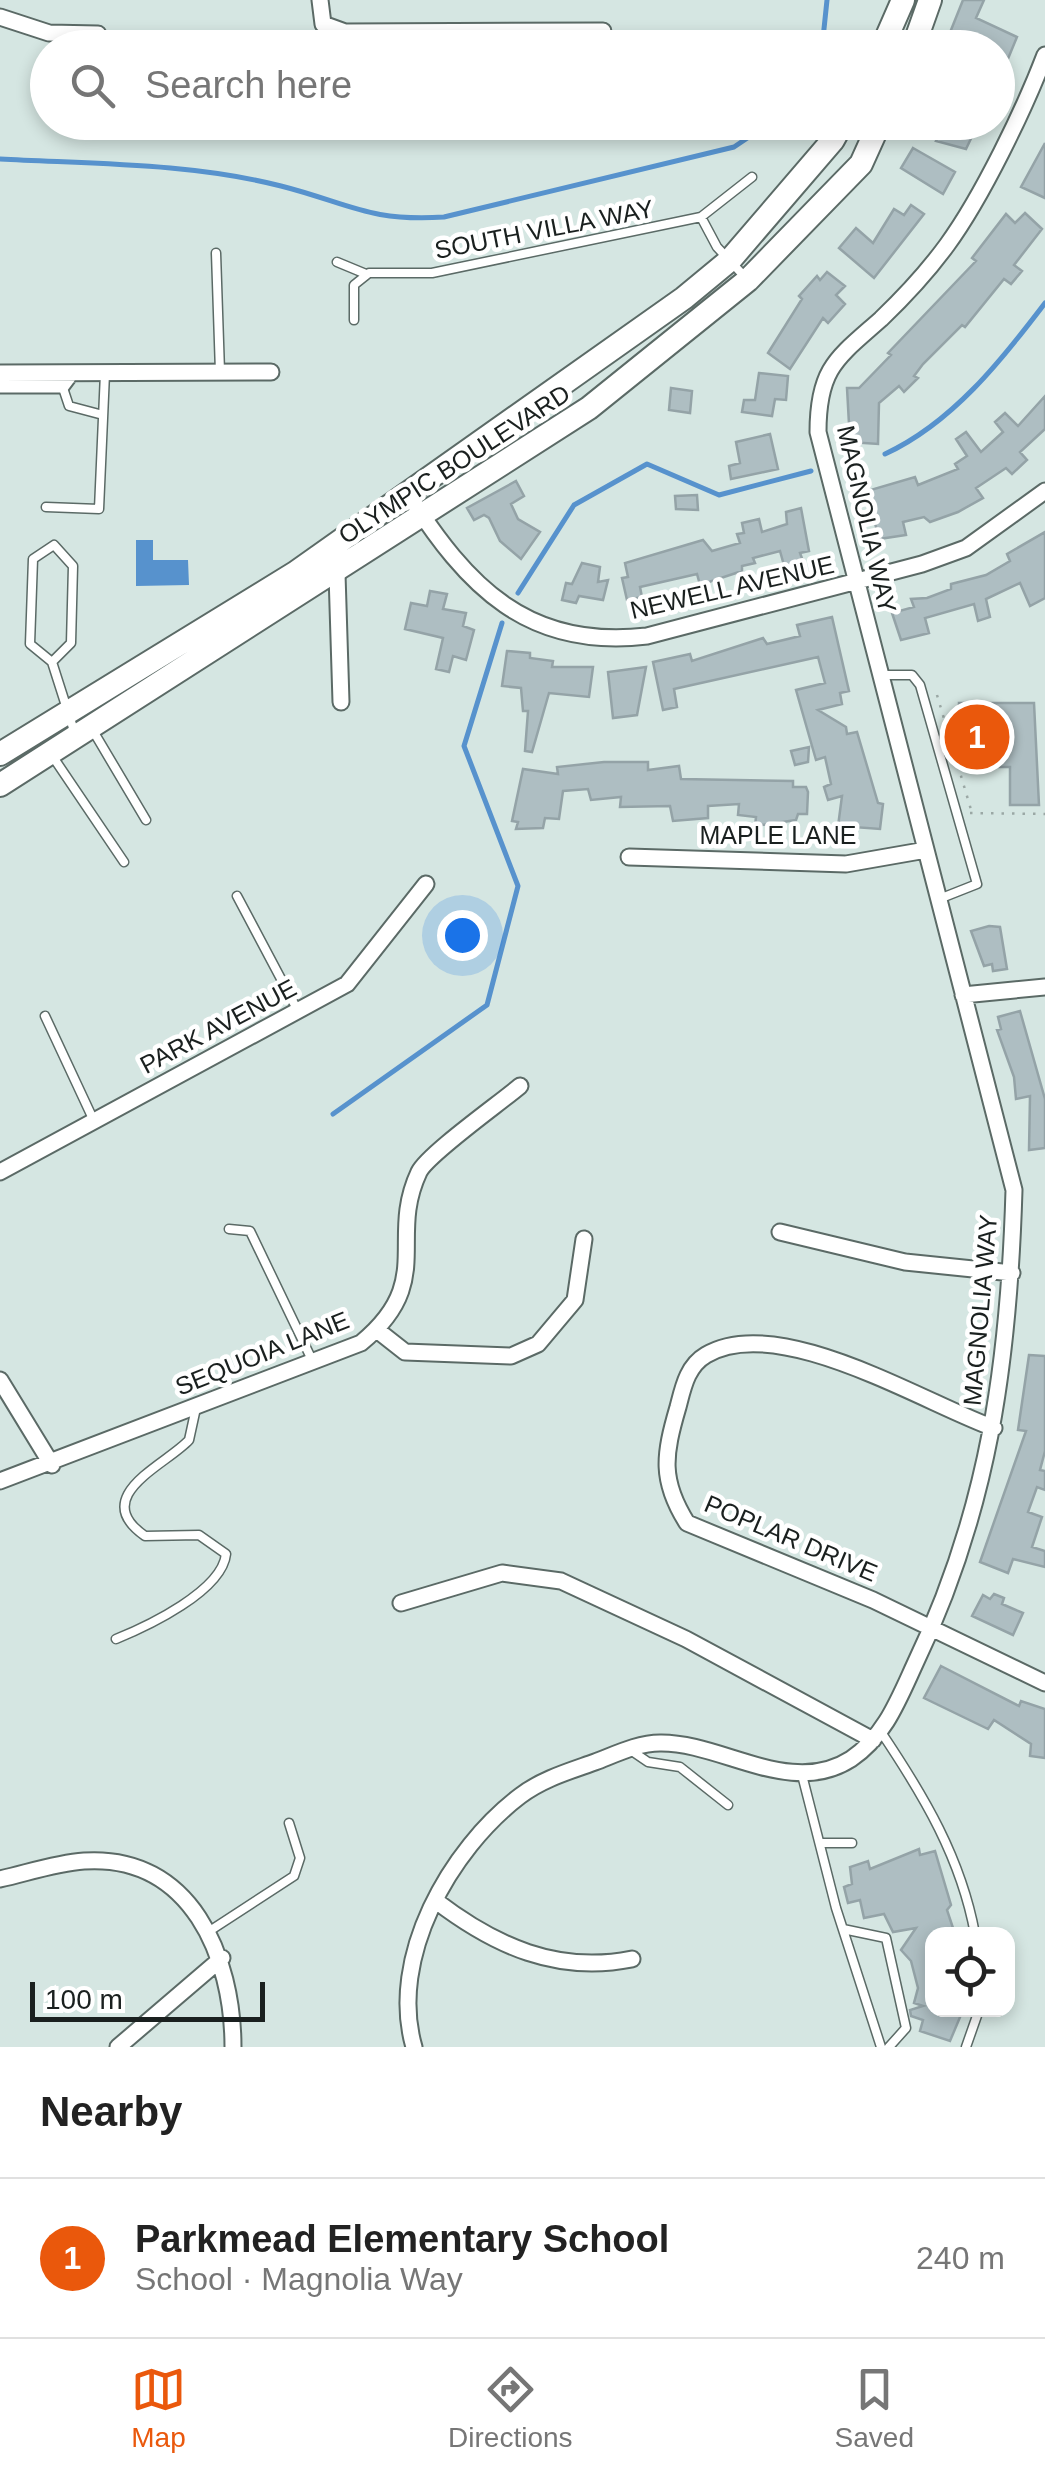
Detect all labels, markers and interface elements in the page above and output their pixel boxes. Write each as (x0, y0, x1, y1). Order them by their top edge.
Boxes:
search box (30, 30, 1015, 140)
icon: search (65, 58, 120, 113)
text: Search here (145, 64, 352, 106)
street label: SOUTH VILLA WAY (432, 194, 656, 264)
street label: OLYMPIC BOULEVARD (333, 379, 575, 549)
street label: MAGNOLIA WAY (832, 422, 902, 616)
street label: NEWELL AVENUE (627, 550, 837, 624)
pin: 1 (944, 700, 1010, 774)
street label: MAPLE LANE (699, 821, 857, 849)
your location (437, 910, 488, 961)
street label: PARK AVENUE (135, 973, 301, 1079)
street label: MAGNOLIA WAY (958, 1213, 1002, 1407)
street label: SEQUOIA LANE (171, 1305, 353, 1401)
street label: POPLAR DRIVE (700, 1489, 882, 1587)
map controls (925, 1927, 1015, 2017)
button: locate (925, 1927, 1015, 2017)
scale bar (30, 1977, 265, 2022)
text: 100 m (45, 1984, 123, 2015)
text: Nearby (40, 2088, 182, 2135)
text: Parkmead Elementary School (135, 2218, 669, 2260)
text: 1 (64, 2240, 81, 2276)
text: 240 m (916, 2240, 1005, 2276)
text: School · Magnolia Way (135, 2261, 463, 2297)
tab: Map (131, 2362, 186, 2454)
tab: Directions (448, 2362, 573, 2454)
tab: Saved (835, 2362, 914, 2454)

